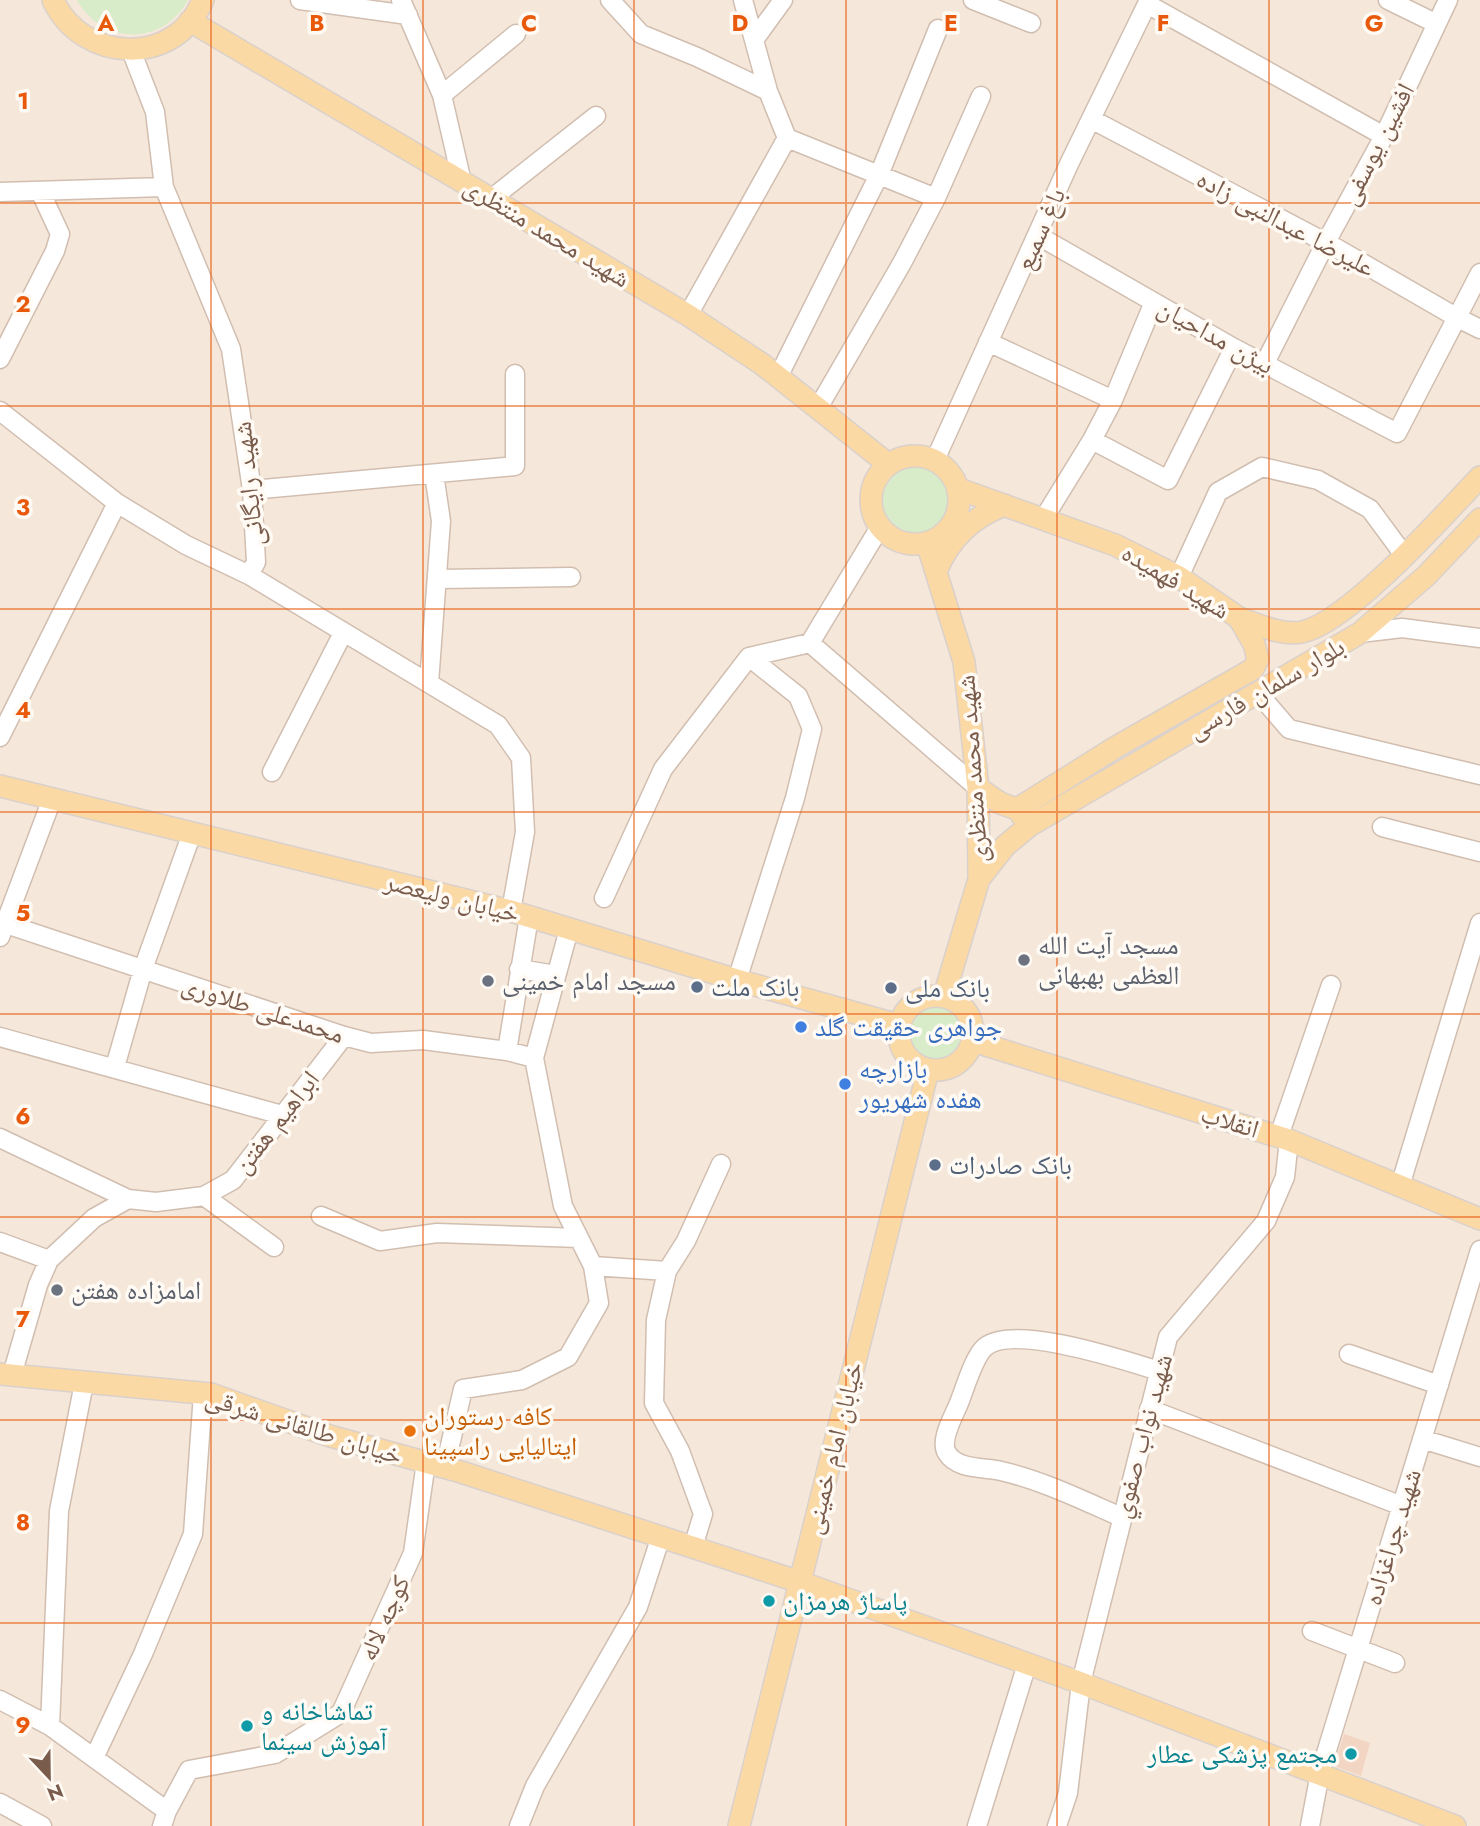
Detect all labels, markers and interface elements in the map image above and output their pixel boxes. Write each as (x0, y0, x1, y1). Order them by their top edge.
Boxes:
text: A (97, 6, 115, 40)
text: B (309, 6, 325, 40)
text: C (521, 6, 537, 40)
text: D (732, 6, 749, 40)
text: E (944, 6, 958, 40)
text: F (1157, 6, 1169, 40)
text: G (1365, 6, 1383, 40)
street label: افشین یوسفی (1330, 76, 1424, 212)
text: 1 (17, 84, 29, 118)
street label: علیرضا عبدالنبی زاده (1190, 160, 1382, 286)
street label: شهید محمد منتظری (457, 167, 637, 297)
street label: باغ سمیع (1005, 182, 1075, 276)
text: 2 (15, 287, 31, 321)
street label: بیژن مداحیان (1151, 288, 1281, 384)
street label: شهید رایگانی (223, 420, 273, 548)
text: 3 (16, 490, 30, 524)
street label: شهید فهمیده (1115, 534, 1237, 628)
street label: بلوار سلمان فارسی (1180, 628, 1352, 748)
street label: شهید محمد منتظری (946, 674, 998, 864)
text: 4 (15, 693, 31, 727)
street label: خیابان ولیعصر (380, 862, 523, 932)
text: 5 (16, 896, 30, 930)
place label: مسجد آیت الله العظمی بهبهانی (1038, 926, 1179, 994)
marker: مسجد آیت الله العظمی بهبهانی (1016, 952, 1032, 968)
place label: مسجد امام خمینی (502, 962, 676, 1000)
street label: محمدعلی طلاوری (177, 965, 349, 1053)
place label: بانک ملت (711, 968, 799, 1006)
place label: بانک ملی (905, 969, 990, 1007)
marker: مسجد امام خمینی (480, 973, 496, 989)
marker: بانک ملت (689, 979, 705, 995)
marker: بانک ملی (883, 980, 899, 996)
place label: جواهری حقیقت گلد (815, 1008, 1002, 1046)
marker: جواهری حقیقت گلد (793, 1019, 809, 1035)
place label: بازارچه هفده شهریور (858, 1050, 982, 1118)
street label: ابراهیم هفتن (223, 1062, 329, 1182)
marker: بازارچه هفده شهریور (837, 1076, 853, 1092)
street label: انقلاب (1196, 1094, 1264, 1148)
text: 6 (15, 1099, 31, 1133)
place label: بانک صادرات (949, 1146, 1072, 1184)
marker: بانک صادرات (927, 1157, 943, 1173)
place label: امامزاده هفتن (71, 1271, 201, 1309)
marker: امامزاده هفتن (49, 1282, 65, 1298)
text: 7 (16, 1302, 30, 1336)
street label: شهید نواب صفوي (1102, 1350, 1184, 1523)
street label: خیابان امام خمینی (793, 1358, 873, 1538)
street label: خیابان طالقانی شرقی (201, 1378, 407, 1474)
place label: کافه رستوران ایتالیایی راسپینا (424, 1397, 577, 1465)
marker: کافه رستوران ایتالیایی راسپینا (402, 1423, 418, 1439)
street label: شهید چراغزاده (1353, 1464, 1431, 1610)
text: 8 (16, 1505, 30, 1539)
street label: کوچه لاله (348, 1569, 420, 1667)
place label: پاساژ هرمزان (783, 1582, 908, 1620)
marker: پاساژ هرمزان (761, 1593, 777, 1609)
place label: تماشاخانه و آموزش سینما (261, 1692, 388, 1760)
text: 9 (15, 1708, 31, 1742)
marker: تماشاخانه و آموزش سینما (239, 1718, 255, 1734)
place label: مجتمع پزشکی عطار (1146, 1735, 1337, 1773)
north arrow (14, 1742, 84, 1812)
marker: مجتمع پزشکی عطار (1343, 1746, 1359, 1762)
text: N (43, 1777, 67, 1808)

